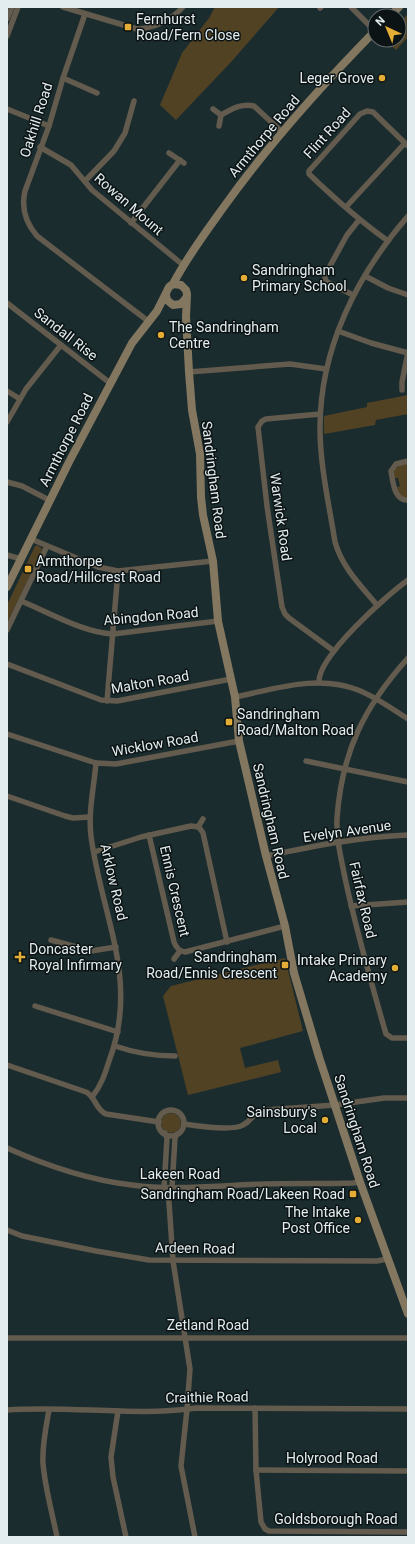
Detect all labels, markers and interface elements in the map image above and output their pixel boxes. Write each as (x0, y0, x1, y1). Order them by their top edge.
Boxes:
north arrow (367, 8, 407, 48)
place label: Fernhurst Road/Fern Close (136, 11, 240, 43)
text: N (373, 14, 388, 29)
marker: Fernhurst Road/Fern Close (123, 22, 133, 32)
place label: Leger Grove (299, 70, 374, 86)
marker: Leger Grove (377, 73, 387, 83)
street label: Oakhill Road (16, 80, 56, 160)
street label: Armthorpe Road (225, 92, 303, 180)
street label: Flint Road (300, 104, 354, 162)
street label: Rowan Mount (91, 170, 167, 239)
place label: Sandringham Primary School (252, 262, 347, 294)
marker: Sandringham Primary School (239, 273, 249, 283)
street label: Sandall Rise (31, 304, 101, 364)
place label: The Sandringham Centre (169, 319, 279, 351)
marker: The Sandringham Centre (156, 330, 166, 340)
street label: Armthorpe Road (36, 391, 96, 489)
street label: Sandringham Road (199, 420, 229, 540)
street label: Warwick Road (267, 472, 295, 562)
place label: Armthorpe Road/Hillcrest Road (36, 553, 161, 585)
marker: Armthorpe Road/Hillcrest Road (23, 564, 33, 574)
street label: Abingdon Road (103, 604, 199, 628)
street label: Malton Road (110, 667, 190, 697)
place label: Sandringham Road/Malton Road (237, 706, 354, 738)
marker: Sandringham Road/Malton Road (224, 717, 234, 727)
street label: Wicklow Road (110, 729, 200, 759)
street label: Sandringham Road (250, 761, 292, 881)
street label: Evelyn Avenue (302, 817, 392, 845)
street label: Arklow Road (97, 842, 131, 922)
street label: Ennis Crescent (157, 844, 193, 938)
street label: Fairfax Road (346, 860, 380, 940)
place label: Doncaster Royal Infirmary (29, 941, 122, 973)
place label: Sandringham Road/Ennis Crescent (146, 949, 277, 981)
marker: Doncaster Royal Infirmary (14, 951, 26, 963)
place label: Intake Primary Academy (297, 952, 387, 984)
marker: Sandringham Road/Ennis Crescent (280, 960, 290, 970)
marker: Intake Primary Academy (390, 963, 400, 973)
street label: Sandringham Road (331, 1072, 383, 1190)
place label: Sainsbury's Local (246, 1104, 317, 1136)
marker: Sainsbury's Local (320, 1115, 330, 1125)
street label: Lakeen Road (140, 1166, 220, 1182)
place label: Sandringham Road/Lakeen Road (140, 1186, 345, 1202)
marker: Sandringham Road/Lakeen Road (348, 1189, 358, 1199)
place label: The Intake Post Office (282, 1204, 350, 1236)
marker: The Intake Post Office (353, 1215, 363, 1225)
street label: Ardeen Road (155, 1239, 235, 1257)
street label: Zetland Road (167, 1317, 249, 1333)
street label: Craithie Road (165, 1388, 249, 1406)
street label: Holyrood Road (286, 1450, 378, 1466)
street label: Goldsborough Road (274, 1511, 398, 1527)

